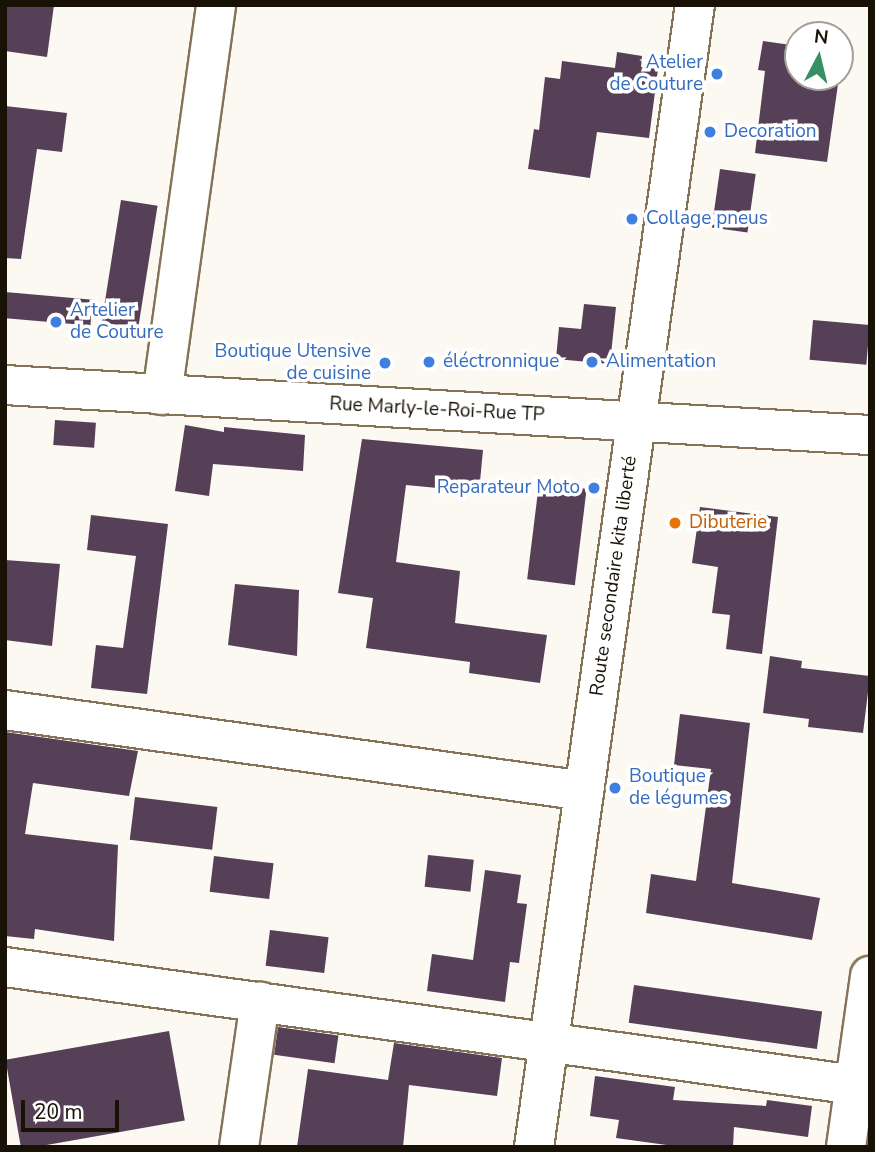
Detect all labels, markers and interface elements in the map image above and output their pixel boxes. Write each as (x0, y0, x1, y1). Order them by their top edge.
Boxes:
north arrow (784, 21, 854, 91)
text: N (813, 23, 830, 51)
place label: Atelier de Couture (609, 52, 703, 96)
marker: Atelier de Couture (709, 66, 725, 82)
place label: Decoration (724, 121, 817, 143)
marker: Decoration (702, 124, 718, 140)
place label: Collage pneus (646, 208, 768, 230)
marker: Collage pneus (624, 211, 640, 227)
place label: Artelier de Couture (70, 300, 164, 344)
marker: Artelier de Couture (48, 314, 64, 330)
place label: Boutique Utensive de cuisine (215, 341, 371, 385)
place label: éléctronnique (443, 351, 559, 373)
place label: Alimentation (606, 351, 716, 373)
marker: éléctronnique (421, 354, 437, 370)
marker: Alimentation (584, 354, 600, 370)
marker: Boutique Utensive de cuisine (377, 355, 393, 371)
street label: Rue Marly-le-Roi-Rue TP (329, 393, 545, 427)
street label: Route secondaire kita liberté (586, 454, 642, 698)
place label: Reparateur Moto (437, 477, 580, 499)
marker: Reparateur Moto (586, 480, 602, 496)
place label: Dibuterie (689, 512, 767, 534)
marker: Dibuterie (667, 515, 683, 531)
place label: Boutique de légumes (629, 766, 728, 810)
marker: Boutique de légumes (607, 780, 623, 796)
scale bar (24, 1086, 122, 1130)
text: 20 m (34, 1098, 83, 1126)

